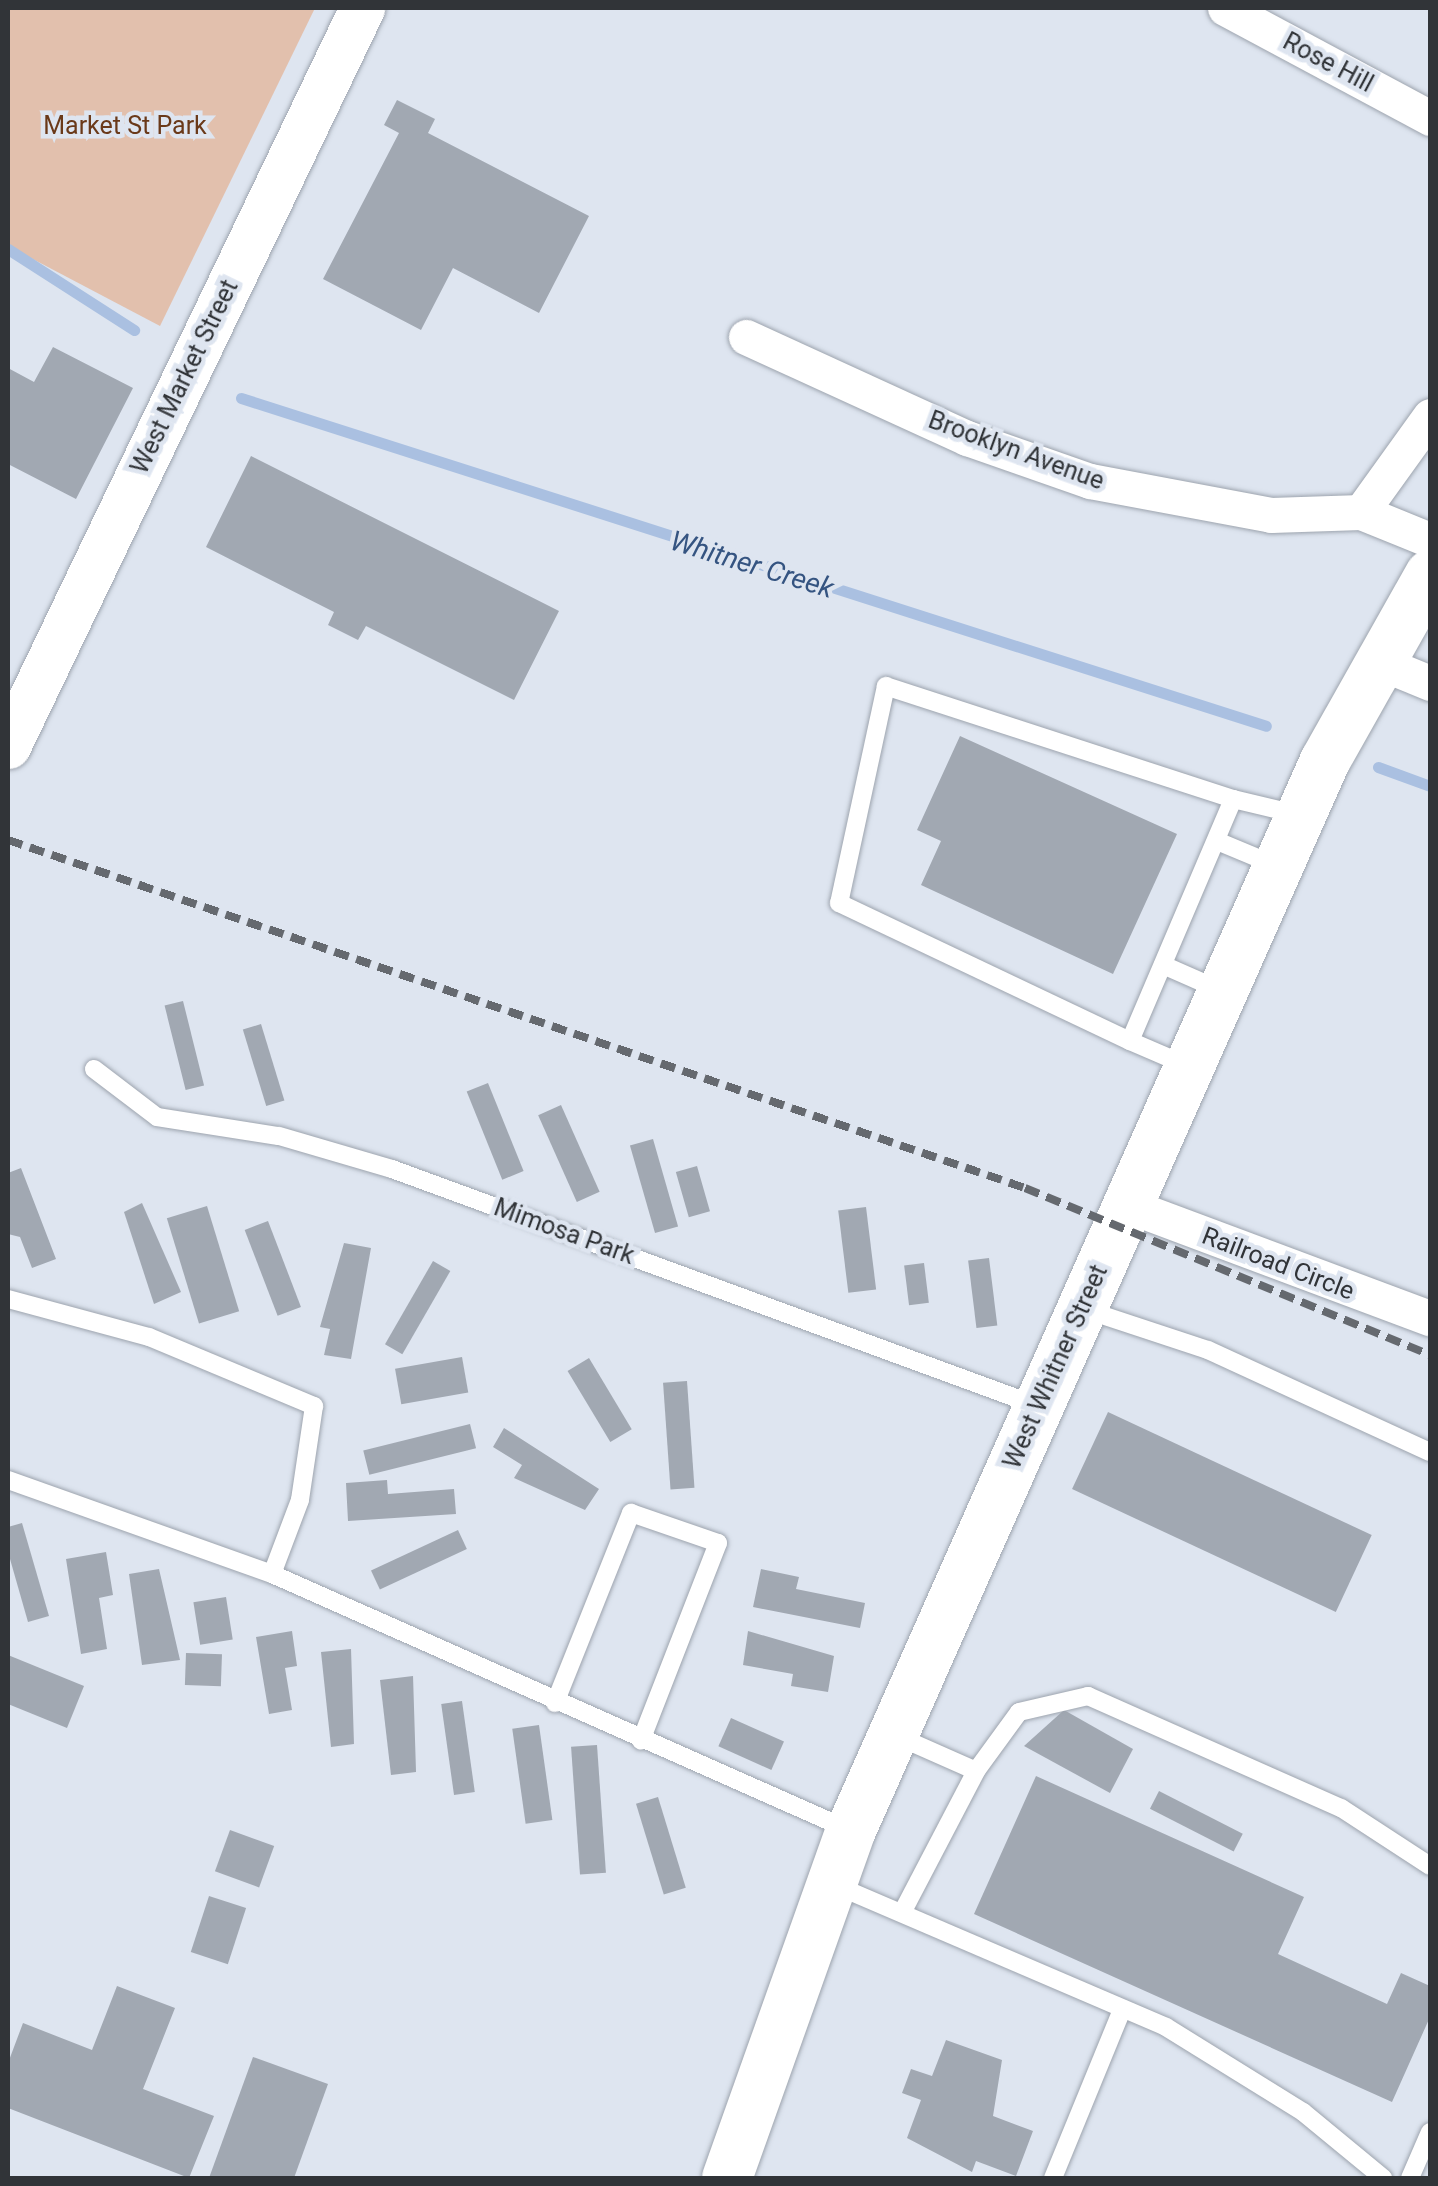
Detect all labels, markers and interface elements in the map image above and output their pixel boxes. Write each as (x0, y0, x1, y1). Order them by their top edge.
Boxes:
street label: Rose Hill (1278, 27, 1378, 99)
park label: Market St Park (43, 111, 207, 141)
street label: West Market Street (125, 275, 245, 479)
street label: Brooklyn Avenue (924, 405, 1108, 497)
water label: Whitner Creek (666, 524, 838, 606)
street label: Mimosa Park (490, 1193, 638, 1271)
street label: Railroad Circle (1198, 1221, 1358, 1307)
street label: West Whitner Street (998, 1260, 1114, 1474)

